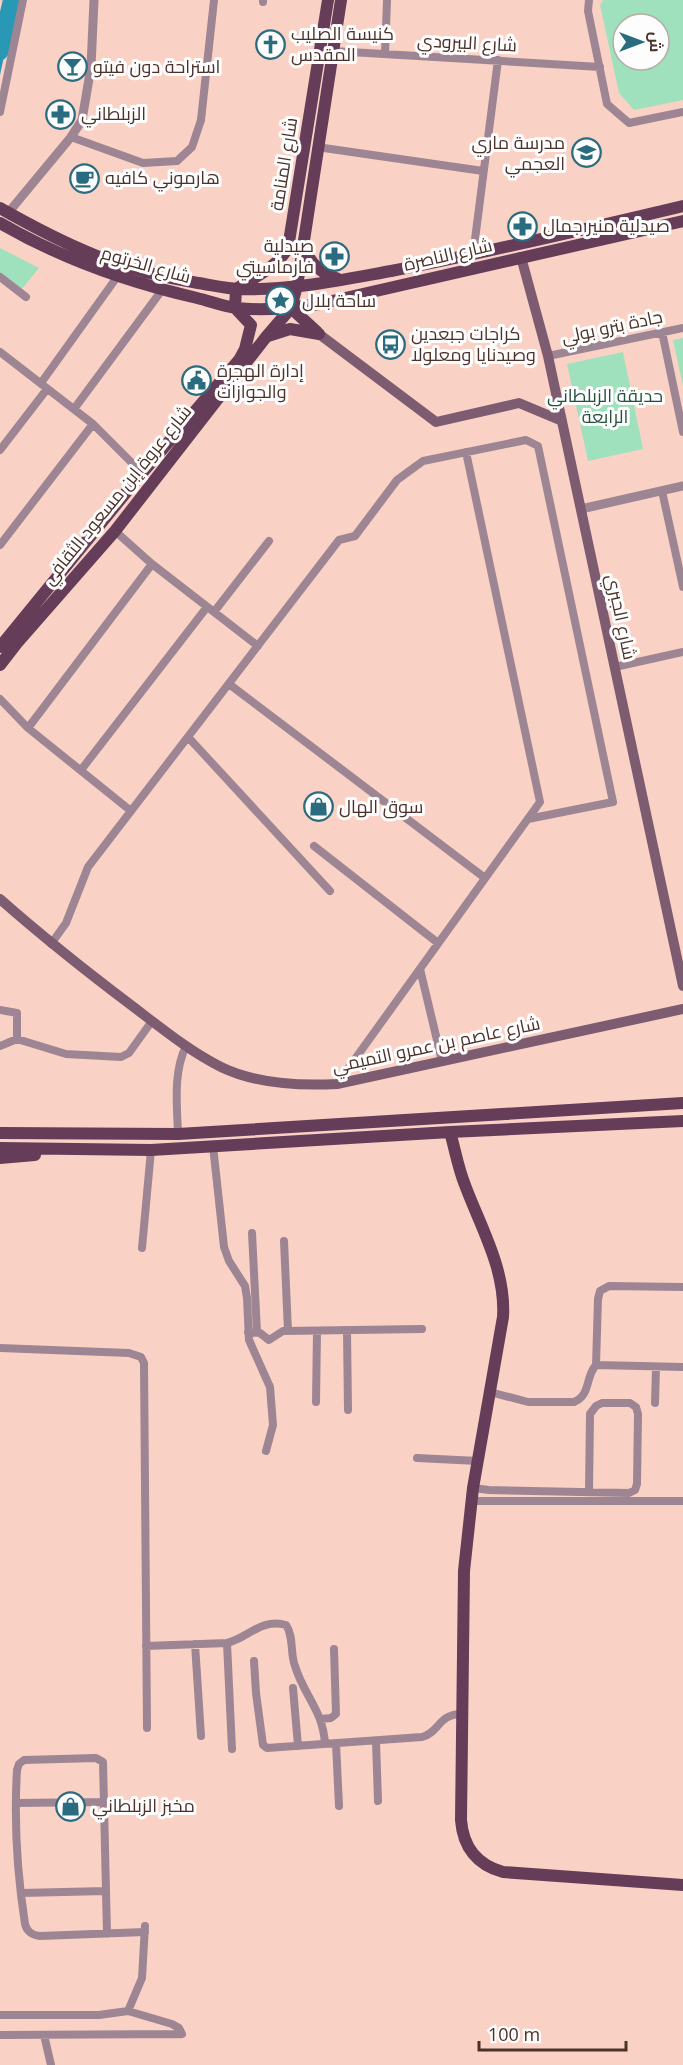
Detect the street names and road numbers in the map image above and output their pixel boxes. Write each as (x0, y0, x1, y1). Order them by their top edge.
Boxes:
street label: شارع البيرودي (416, 27, 518, 60)
street label: شارع المنامة (264, 116, 303, 212)
street label: شارع الناصرة (401, 232, 495, 277)
street label: شارع الخرتوم (98, 240, 194, 289)
street label: جادة بترو بولي (559, 304, 665, 351)
street label: شارع عروة إبن مسعود الثقافي (36, 399, 199, 591)
street label: شارع الجبري (598, 572, 643, 662)
street label: شارع عاصم بن عمرو التميمي (330, 1010, 543, 1081)

